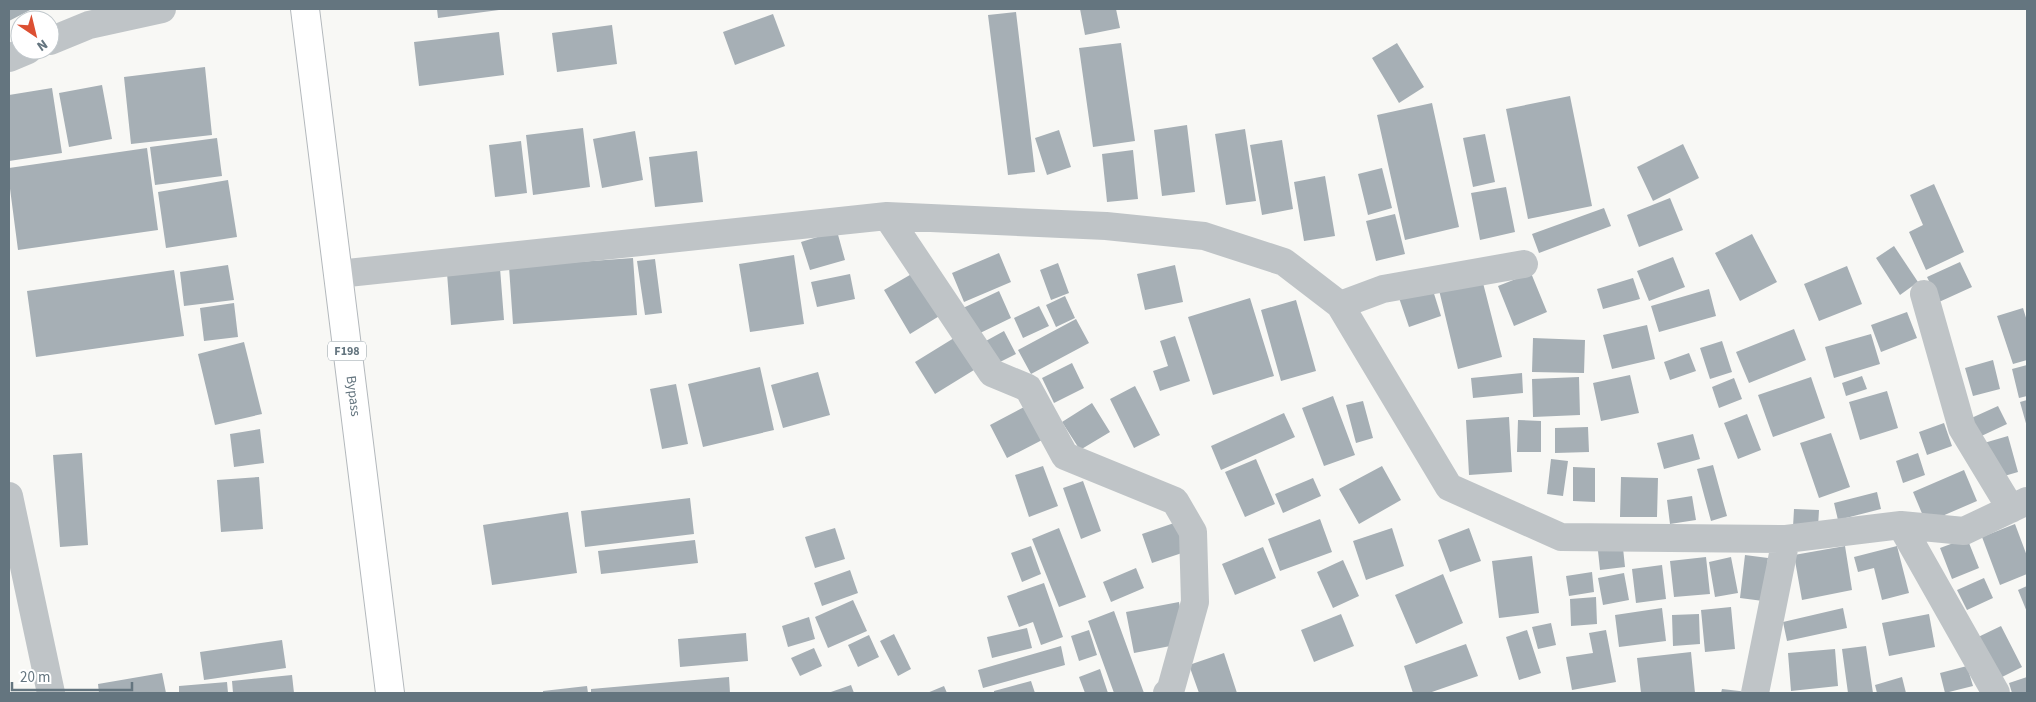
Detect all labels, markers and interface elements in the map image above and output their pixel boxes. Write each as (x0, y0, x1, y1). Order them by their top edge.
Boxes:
north arrow (10, 10, 60, 60)
text: N (32, 34, 51, 56)
road number: F198 (328, 342, 366, 361)
street label: Bypass (341, 374, 365, 418)
scale bar (12, 660, 132, 692)
text: 20 m (20, 667, 50, 688)

